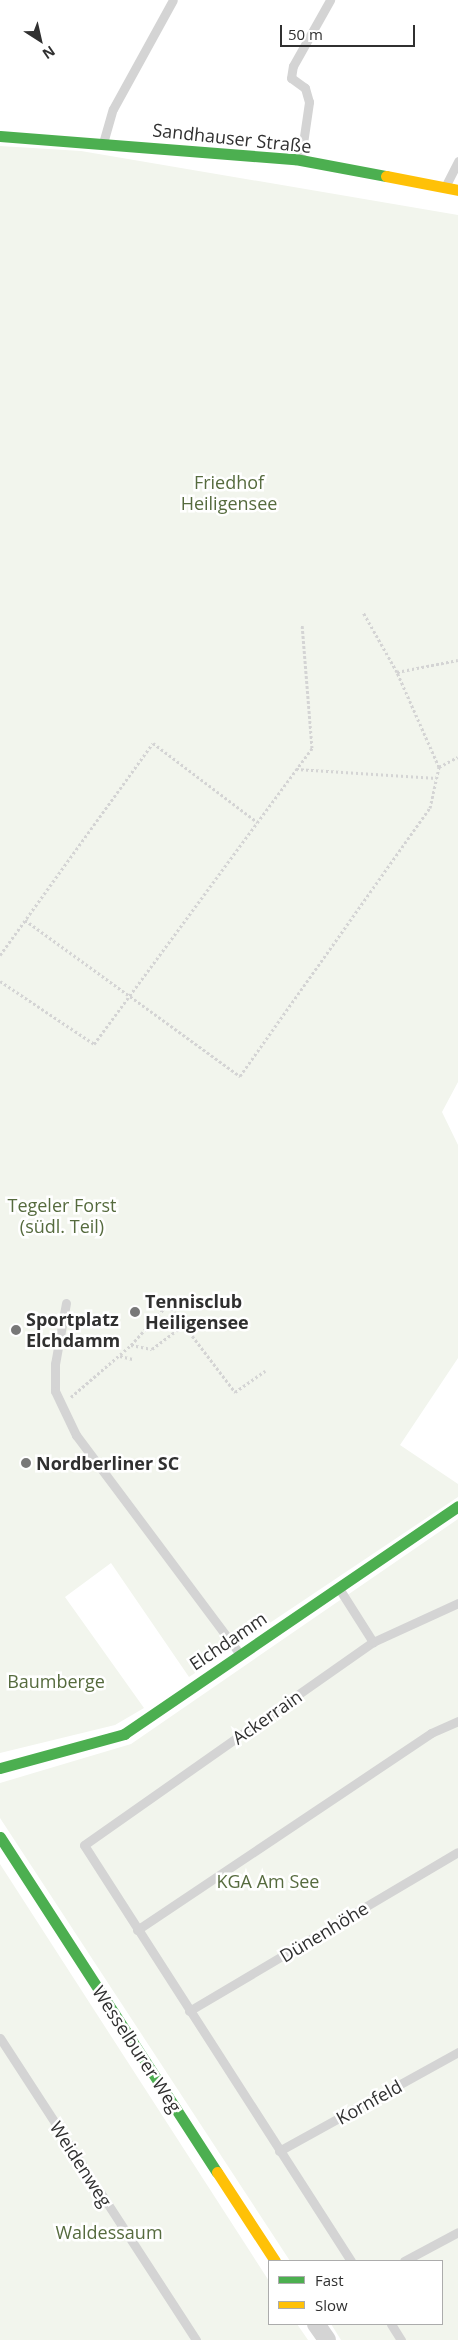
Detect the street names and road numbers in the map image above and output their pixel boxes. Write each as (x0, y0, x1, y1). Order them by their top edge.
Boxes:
street label: Sandhauser Straße (151, 119, 313, 157)
street label: Elchdamm (185, 1607, 271, 1675)
street label: Ackerrain (228, 1685, 306, 1749)
street label: Dünenhöhe (276, 1897, 372, 1967)
street label: Wesselburer Weg (88, 1982, 186, 2116)
street label: Kornfeld (332, 2075, 406, 2129)
street label: Weidenweg (45, 2117, 117, 2211)

